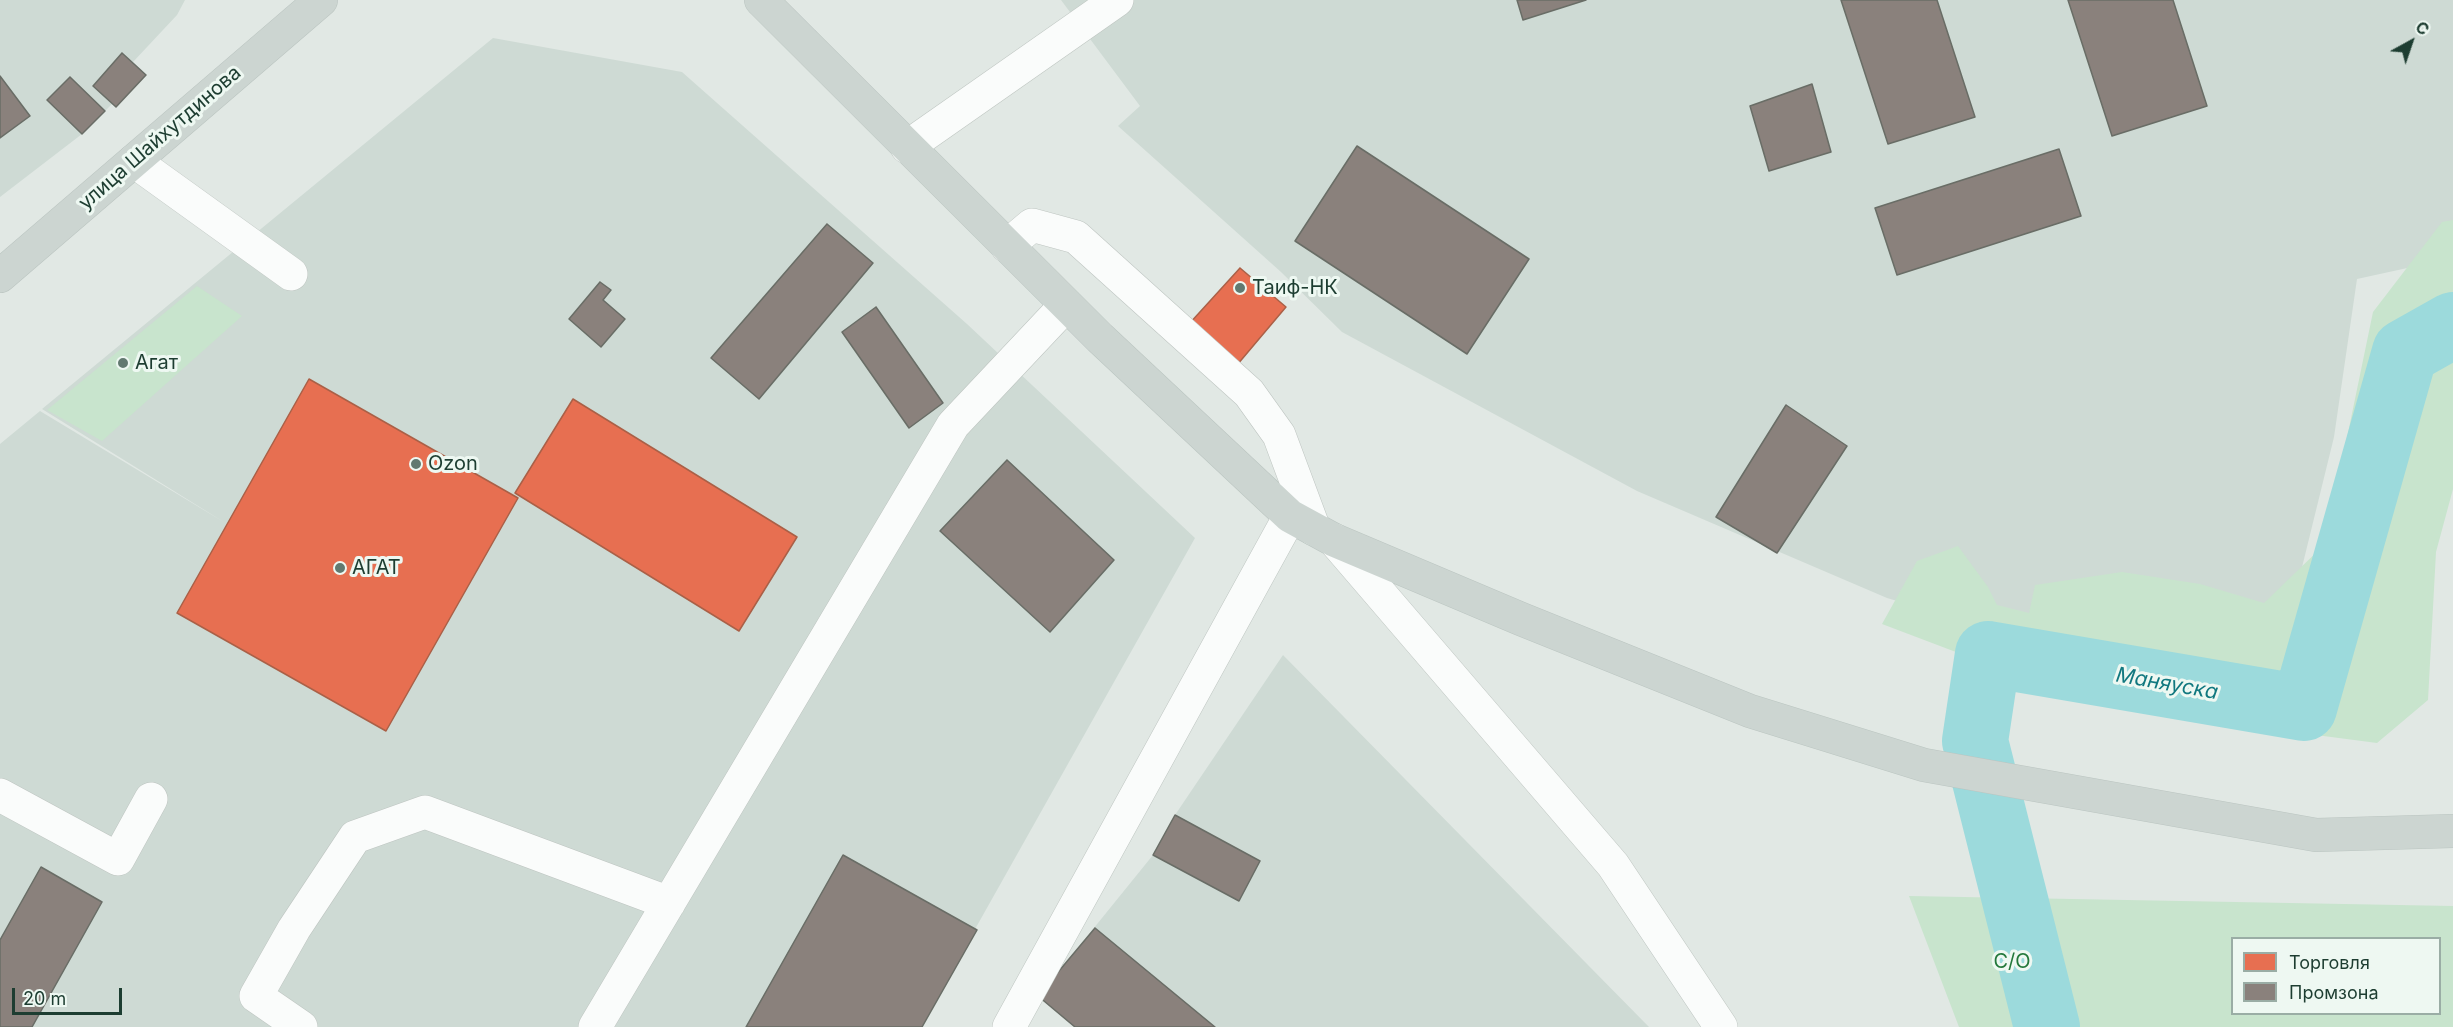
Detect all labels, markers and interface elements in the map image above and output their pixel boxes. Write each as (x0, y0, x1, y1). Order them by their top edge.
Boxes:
north arrow (2381, 12, 2441, 72)
text: С (2412, 17, 2434, 40)
street label: улица Шайхутдинова (74, 61, 246, 215)
place label: Таиф-НК (1252, 276, 1338, 300)
marker: Таиф-НК (1233, 281, 1247, 295)
place label: Агат (135, 351, 178, 375)
marker: Агат (116, 356, 130, 370)
place label: Ozon (428, 452, 478, 476)
marker: Ozon (409, 457, 423, 471)
place label: АГАТ (352, 556, 401, 580)
marker: АГАТ (333, 561, 347, 575)
water label: Маняуска (2114, 663, 2220, 705)
legend (2231, 937, 2441, 1015)
park label: С/О (1993, 950, 2031, 974)
text: Торговля (2289, 952, 2370, 973)
scale bar (15, 976, 124, 1014)
text: Промзона (2289, 982, 2379, 1003)
text: 20 m (23, 988, 66, 1009)

